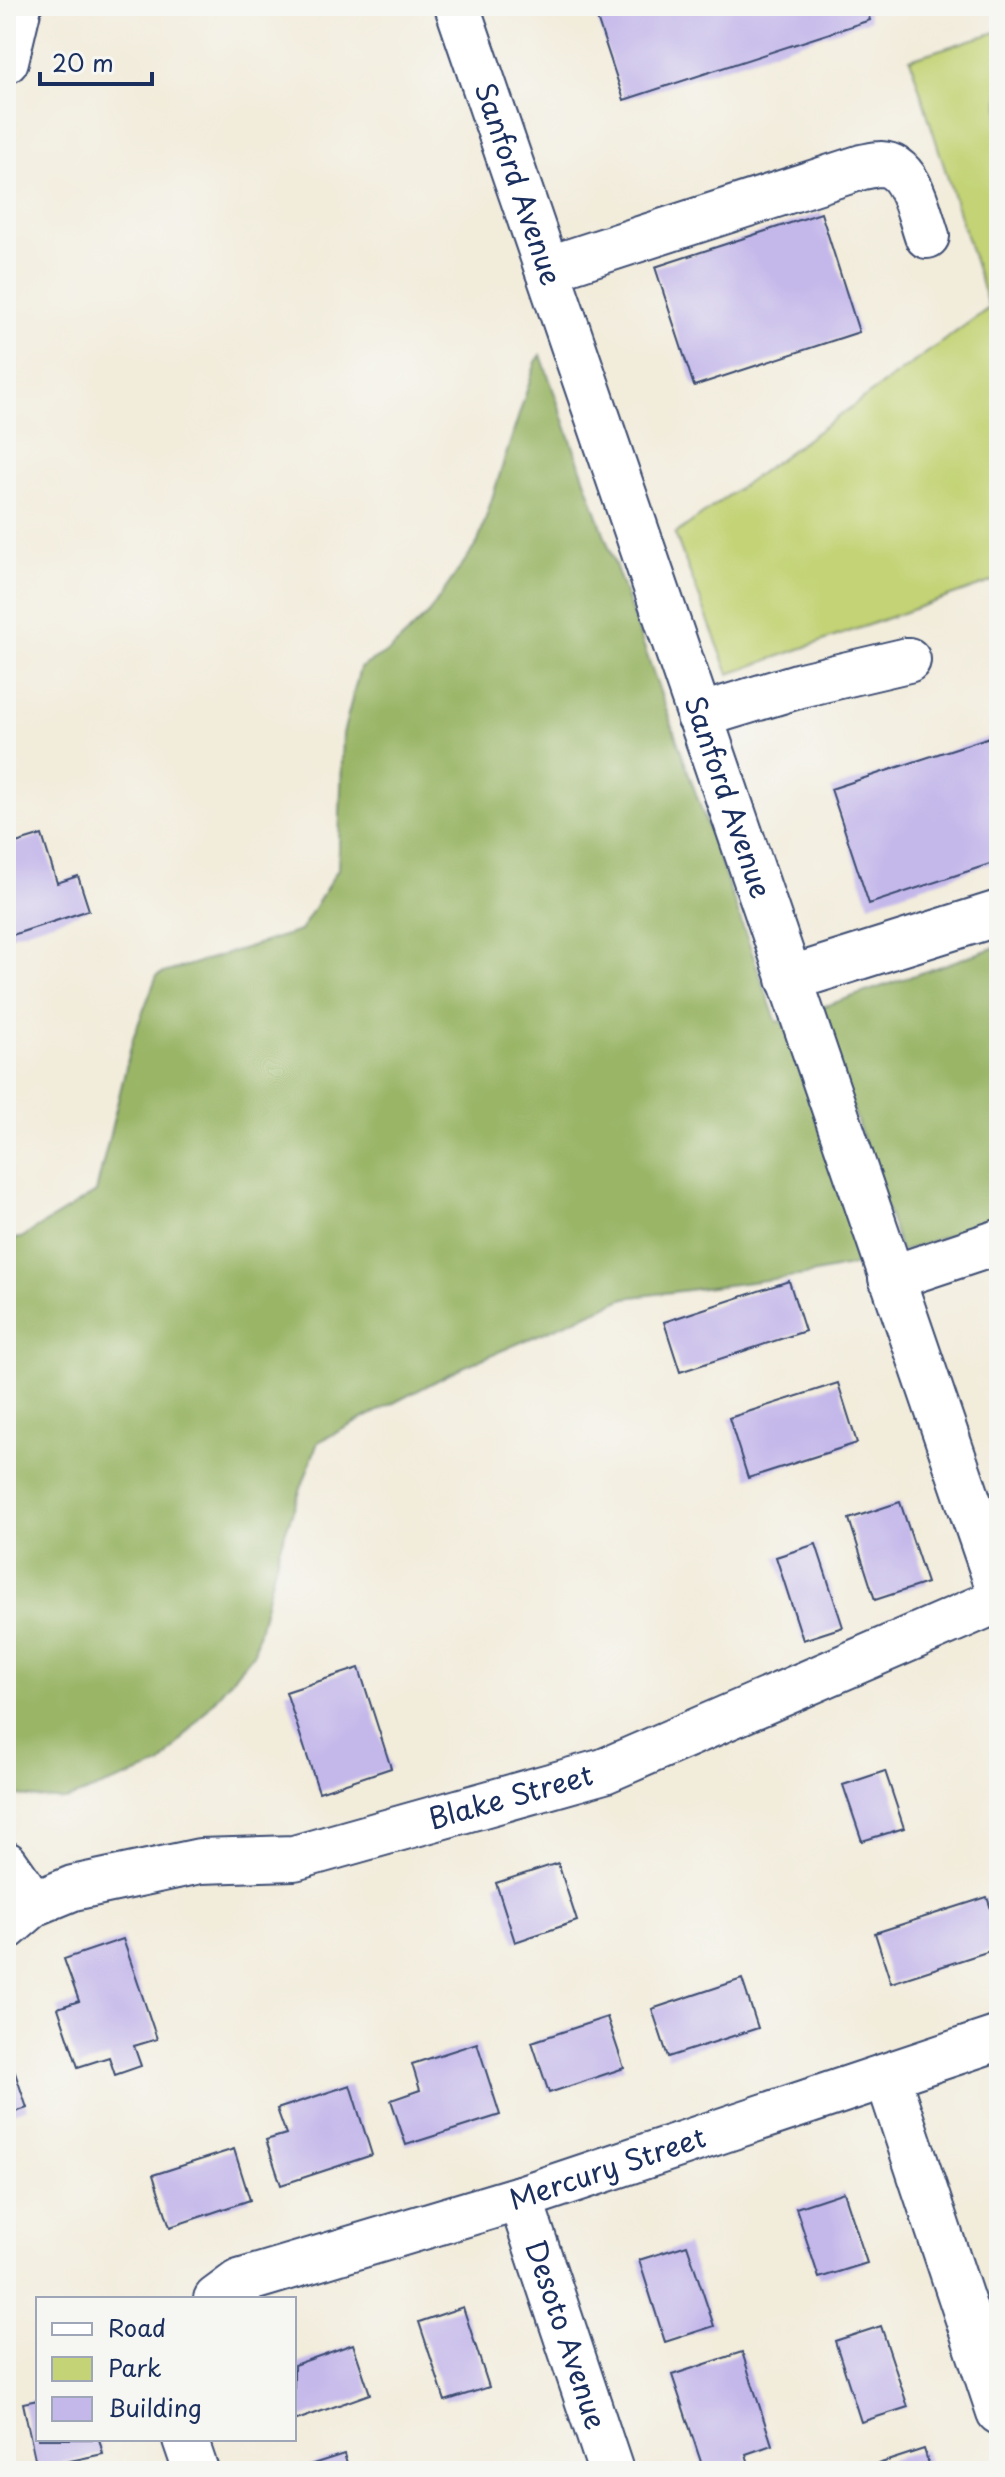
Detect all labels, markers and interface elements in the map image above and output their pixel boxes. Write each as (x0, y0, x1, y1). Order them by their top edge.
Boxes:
scale bar (40, 36, 152, 86)
text: 20 m (52, 44, 114, 80)
street label: Sanford Avenue (465, 76, 574, 291)
street label: Sanford Avenue (674, 689, 784, 904)
street label: Blake Street (423, 1752, 598, 1839)
street label: Mercury Street (503, 2115, 711, 2220)
street label: Desoto Avenue (515, 2234, 619, 2435)
legend (36, 2297, 296, 2441)
text: Road (108, 2309, 166, 2345)
text: Park (108, 2349, 162, 2385)
text: Building (108, 2389, 202, 2425)

